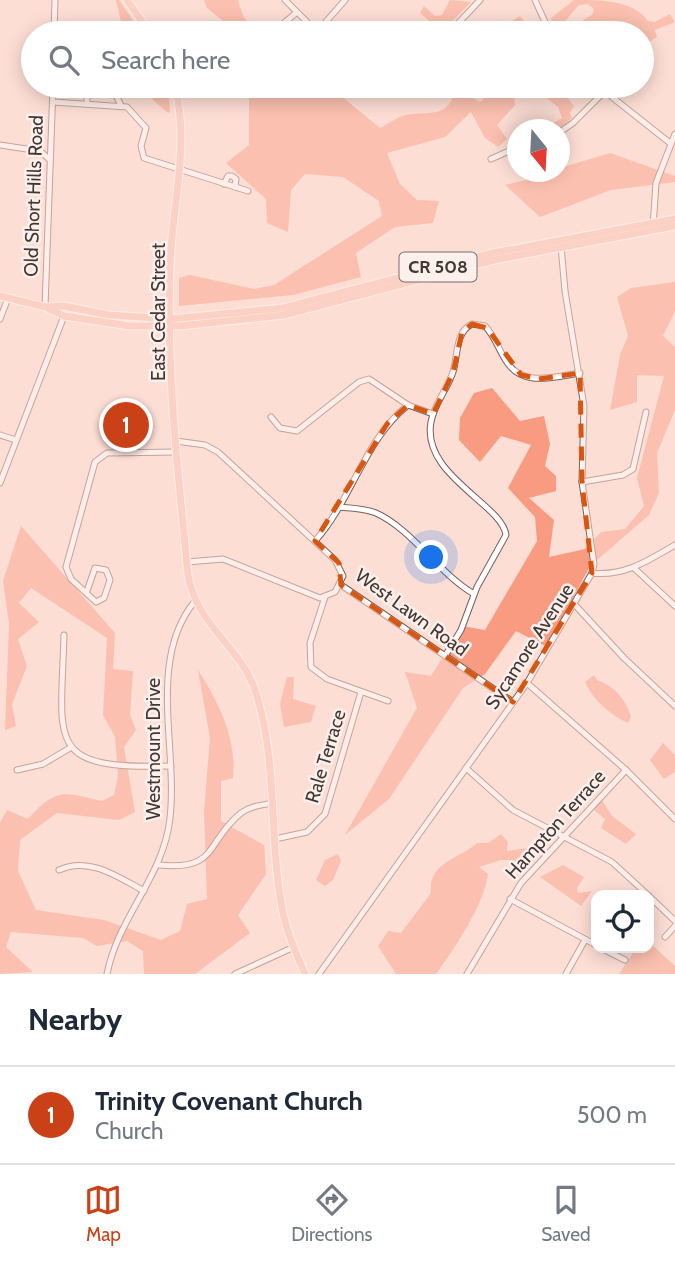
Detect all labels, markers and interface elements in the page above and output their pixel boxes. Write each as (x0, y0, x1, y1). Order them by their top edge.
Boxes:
search box (21, 21, 654, 98)
icon: search (45, 41, 83, 79)
text: Search here (101, 44, 230, 76)
street label: Old Short Hills Road (19, 115, 48, 277)
north arrow (507, 119, 570, 182)
street label: East Cedar Street (147, 242, 170, 381)
road number: CR 508 (400, 253, 476, 282)
pin: 1 (103, 399, 149, 451)
your location (414, 540, 448, 574)
street label: West Lawn Road (351, 564, 473, 661)
street label: Sycamore Avenue (480, 579, 579, 713)
street label: Westmount Drive (142, 678, 165, 820)
street label: Rale Terrace (300, 706, 351, 806)
street label: Hampton Terrace (500, 765, 611, 884)
map controls (591, 890, 654, 953)
button: locate (591, 890, 654, 953)
text: Nearby (28, 1001, 122, 1038)
text: Trinity Covenant Church (95, 1085, 363, 1117)
text: 1 (47, 1101, 55, 1129)
text: 500 m (577, 1101, 647, 1129)
text: Church (95, 1117, 164, 1145)
tab: Map (84, 1181, 122, 1246)
tab: Directions (291, 1181, 372, 1246)
tab: Saved (541, 1181, 591, 1246)

